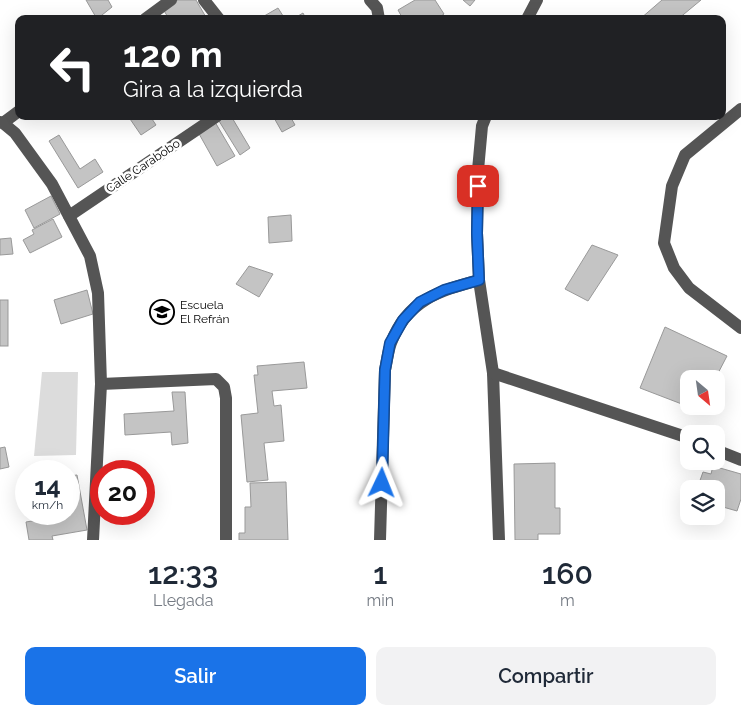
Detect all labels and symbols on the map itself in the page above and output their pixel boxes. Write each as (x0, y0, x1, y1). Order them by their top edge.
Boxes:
street label: Calle Carabobo (103, 136, 183, 196)
pin (457, 165, 499, 207)
place label: Escuela El Refrán (180, 298, 230, 326)
school or university icon: Escuela El Refrán (149, 299, 175, 325)
north arrow (680, 370, 725, 415)
position arrow (355, 456, 407, 508)
speed limit sign: 20 (90, 460, 155, 525)

